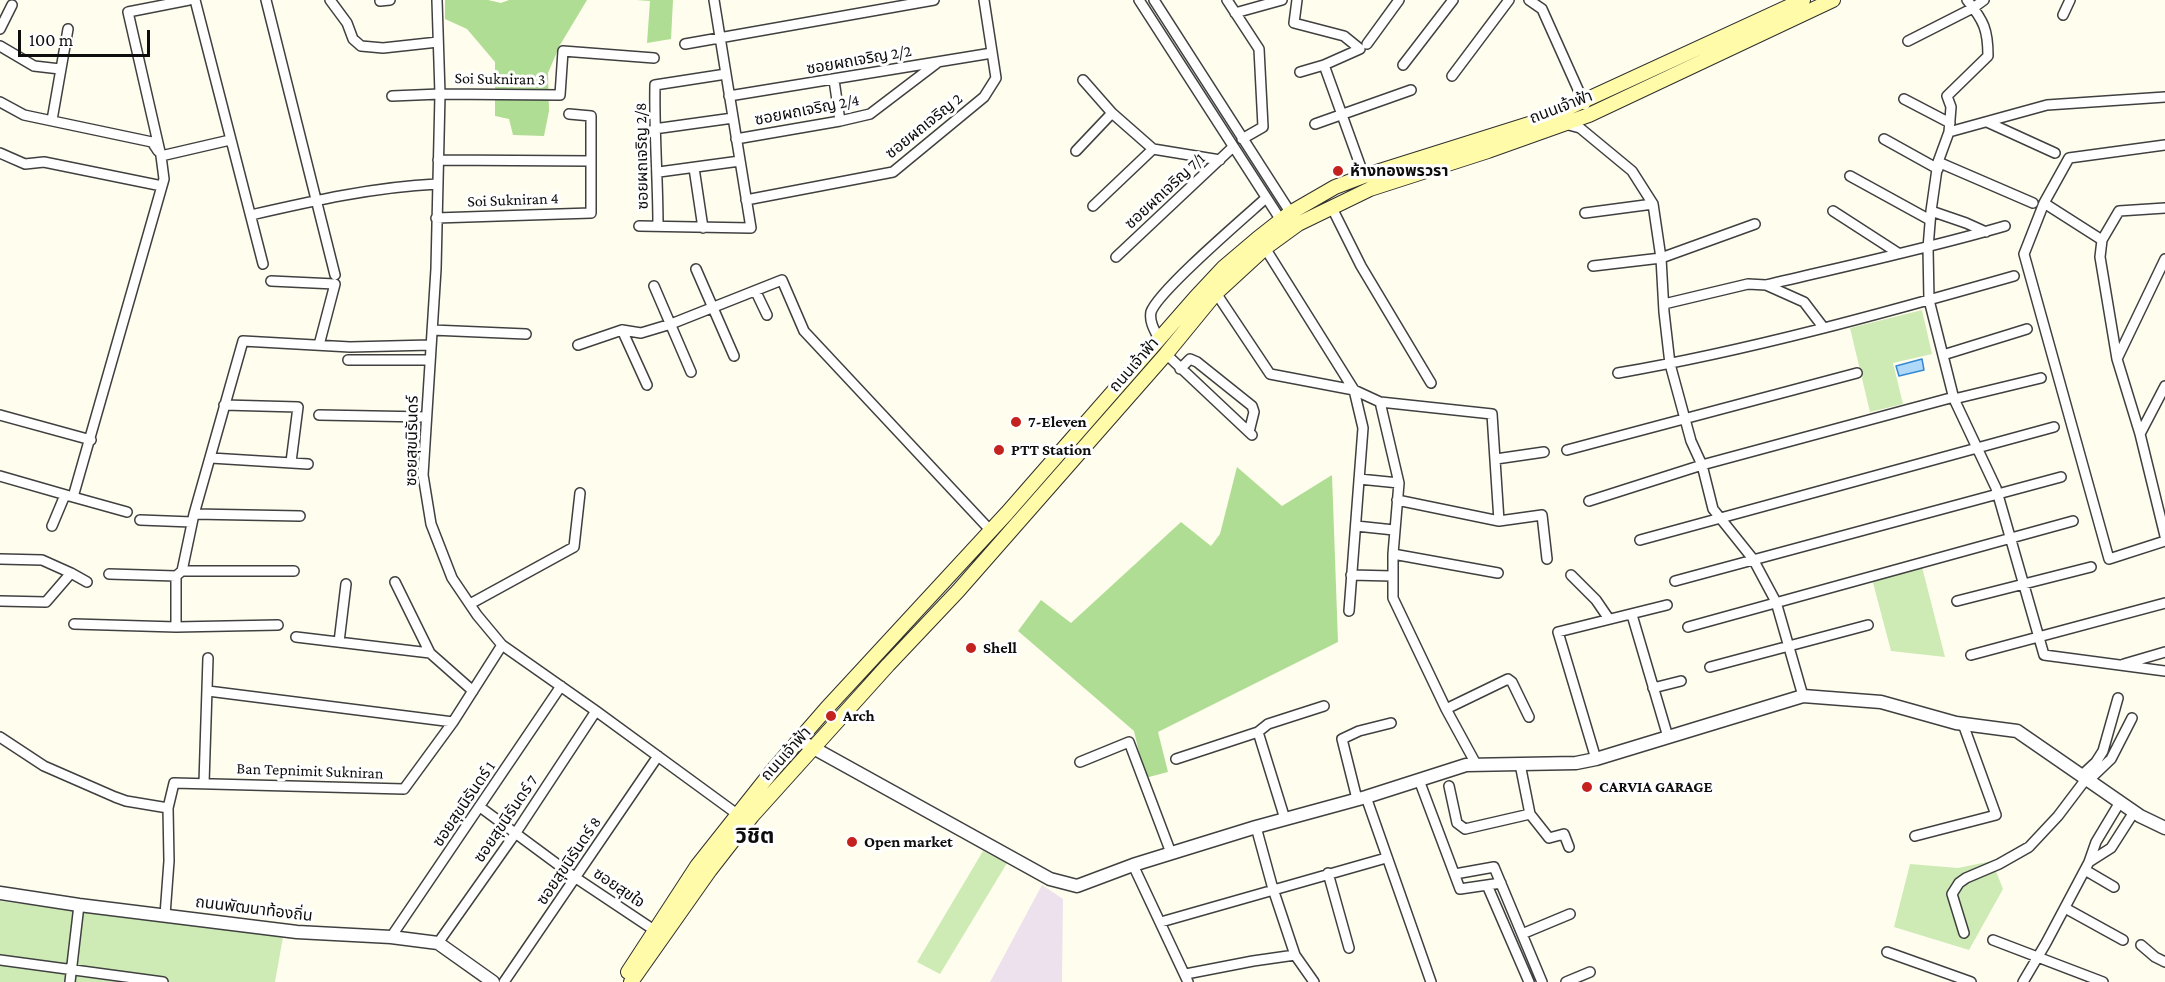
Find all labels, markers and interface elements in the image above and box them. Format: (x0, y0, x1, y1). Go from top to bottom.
scale bar (21, 18, 153, 56)
text: 100 m (29, 30, 73, 50)
street label: ซอยผถเจริญ 2/2 (805, 41, 913, 79)
street label: Soi Sukniran 3 (454, 69, 546, 89)
street label: ถนนเจ้าฟ้า (1527, 86, 1595, 128)
street label: ซอยผถเจริญ 2 (882, 89, 966, 163)
street label: ซอยผถเจริญ 2/4 (753, 90, 861, 130)
street label: ซอยผถเจริญ 2/8 (631, 102, 653, 210)
street label: ซอยผถเจริญ 7/1 (1121, 149, 1209, 233)
place label: ห้างทองพรวรา (1350, 161, 1448, 181)
marker: ห้างทองพรวรา (1331, 164, 1345, 178)
street label: Soi Sukniran 4 (467, 189, 559, 211)
street label: ถนนเจ้าฟ้า (1105, 334, 1163, 396)
street label: ซอยสุขนิรันดร์ (402, 396, 422, 486)
place label: 7-Eleven (1028, 412, 1087, 432)
marker: 7-Eleven (1009, 415, 1023, 429)
place label: PTT Station (1011, 440, 1091, 460)
marker: PTT Station (992, 443, 1006, 457)
place label: Shell (983, 638, 1017, 658)
marker: Shell (964, 641, 978, 655)
place label: Arch (843, 706, 875, 726)
marker: Arch (824, 709, 838, 723)
street label: ถนนเจ้าฟ้า (757, 723, 815, 785)
street label: ซอยสุขนิรันดร์ 1 (428, 758, 500, 850)
street label: Ban Tepnimit Sukniran (236, 759, 384, 783)
street label: ซอยสุขนิรันดร์ 7 (470, 772, 542, 866)
place label: CARVIA GARAGE (1599, 777, 1713, 797)
marker: CARVIA GARAGE (1580, 780, 1594, 794)
street label: ซอยสุขนิรันดร์ 8 (532, 813, 606, 909)
district label: วิชิต (736, 823, 774, 849)
place label: Open market (864, 832, 953, 852)
marker: Open market (845, 835, 859, 849)
street label: ซอยสุขใจ (590, 864, 648, 912)
street label: ถนนพัฒนาท้องถิ่น (194, 892, 314, 926)

